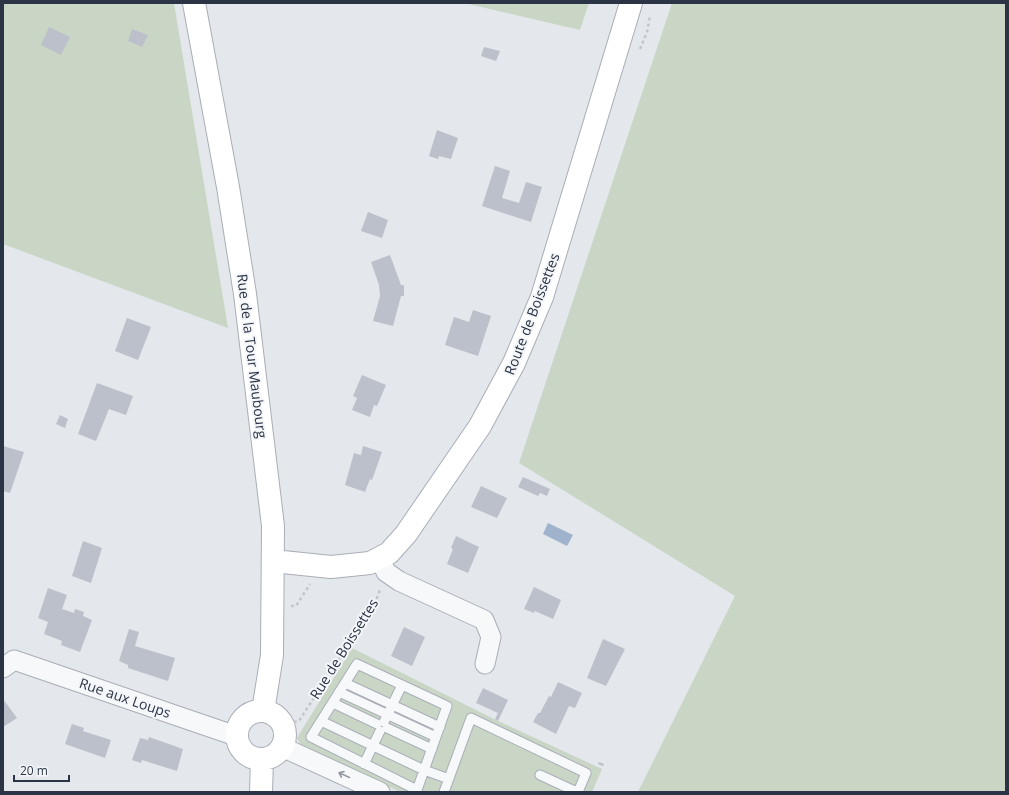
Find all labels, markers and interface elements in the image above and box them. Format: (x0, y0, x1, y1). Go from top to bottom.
street label: Route de Boissettes (500, 250, 564, 377)
street label: Rue de la Tour Maubourg (233, 273, 272, 440)
street label: Rue de Boissettes (305, 594, 382, 703)
street label: Rue aux Loups (77, 673, 174, 722)
scale bar (14, 757, 69, 783)
text: 20 m (20, 762, 48, 779)
one-way arrow (339, 771, 351, 778)

